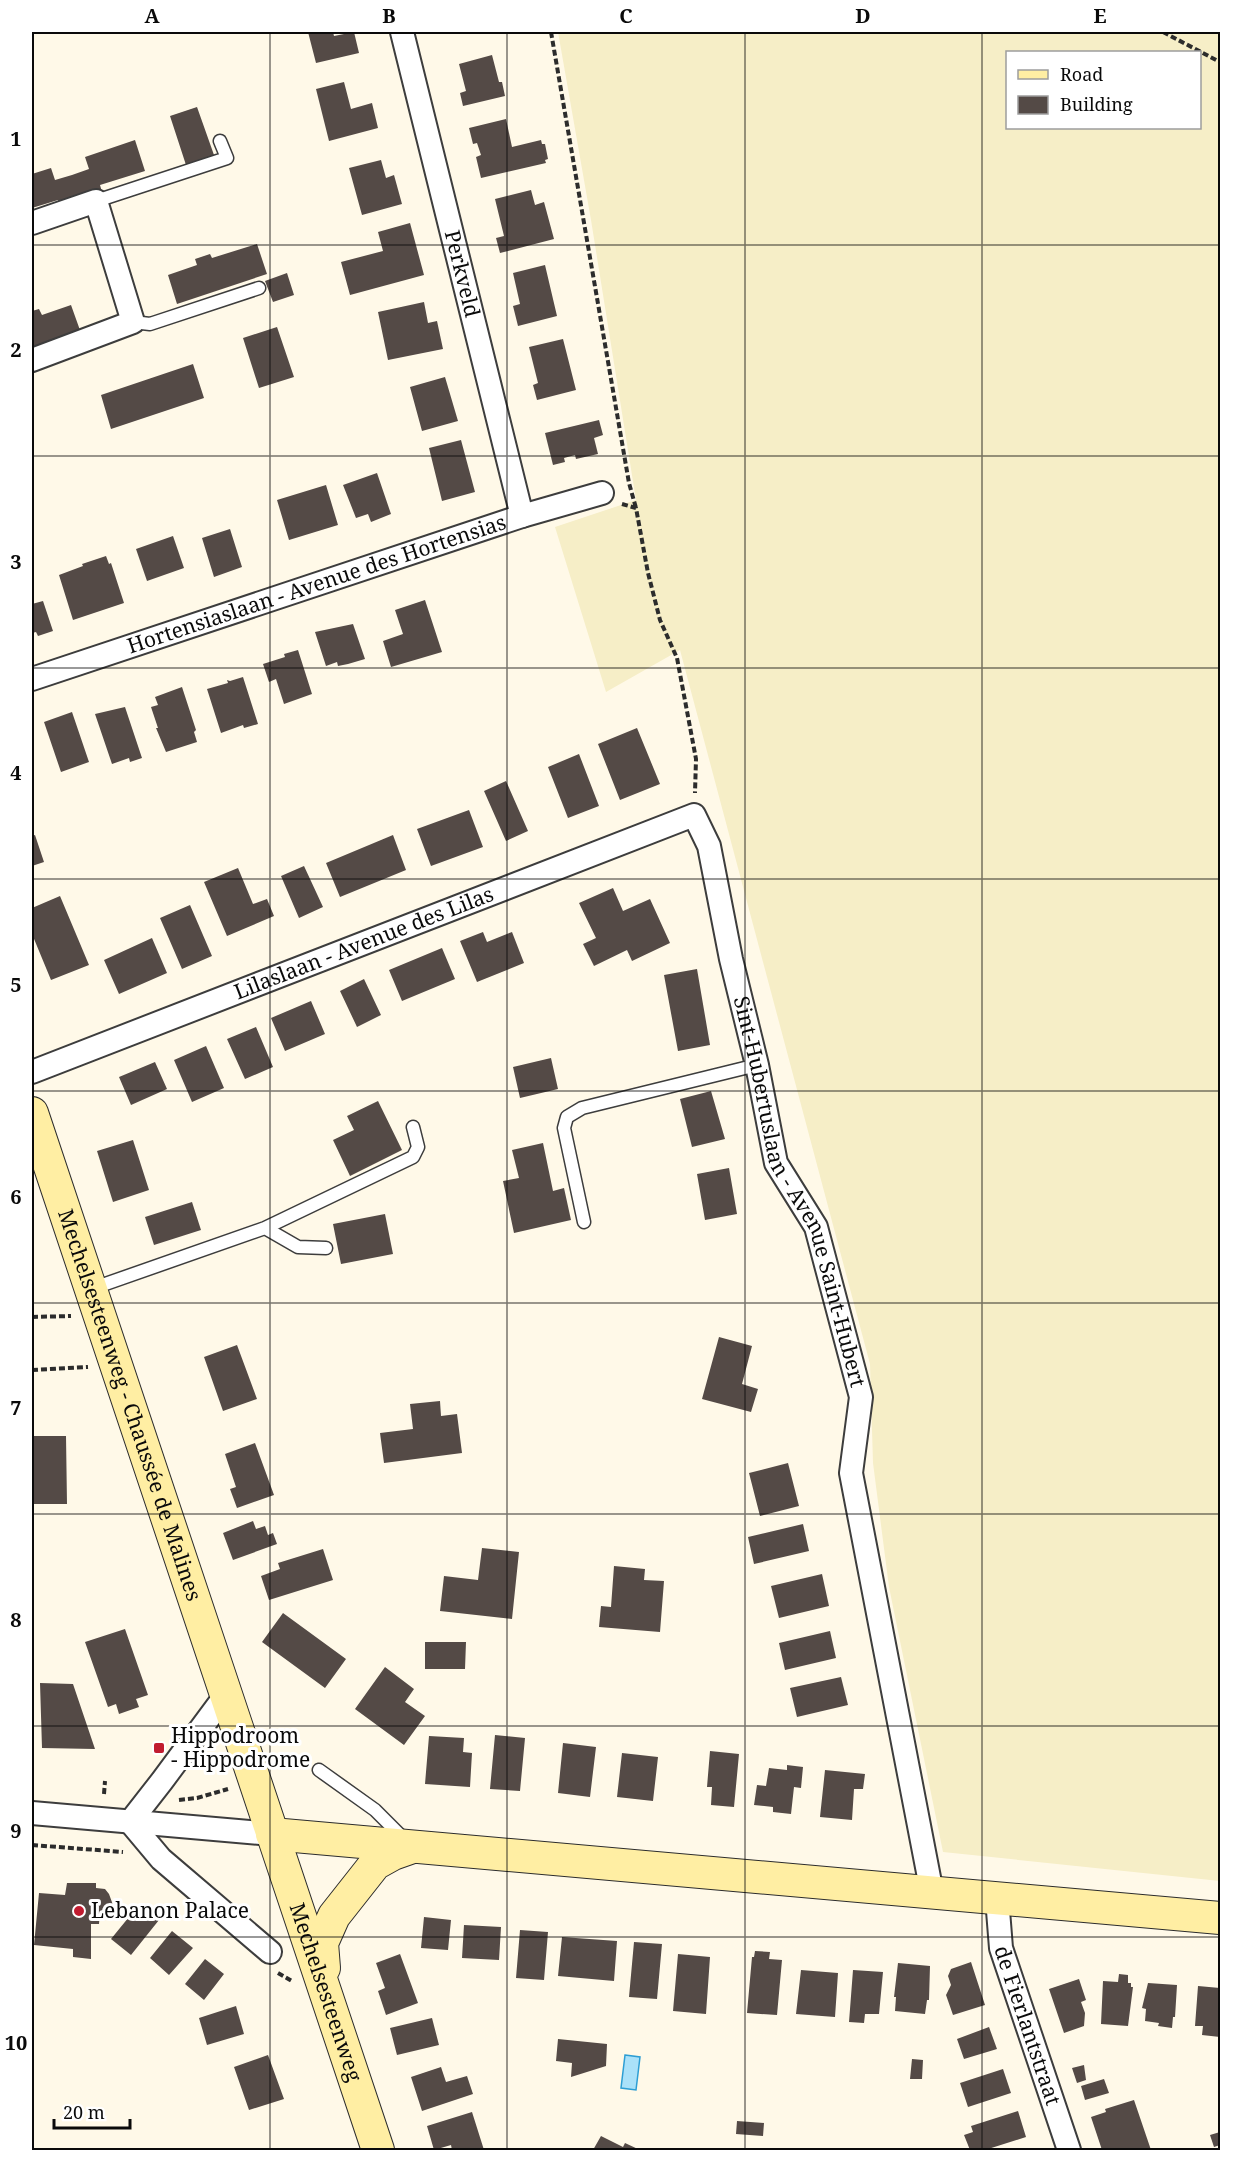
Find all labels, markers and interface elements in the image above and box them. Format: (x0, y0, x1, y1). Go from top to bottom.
text: A (144, 2, 160, 29)
text: B (382, 2, 396, 29)
text: C (619, 2, 633, 29)
text: D (855, 2, 871, 29)
text: E (1093, 2, 1107, 29)
legend (1006, 51, 1201, 129)
text: Road (1060, 62, 1103, 86)
text: Building (1060, 92, 1133, 116)
text: 1 (10, 125, 22, 152)
street label: Perkveld (439, 227, 487, 320)
text: 2 (10, 336, 22, 363)
street label: Hortensiaslaan - Avenue des Hortensias (123, 507, 509, 659)
text: 3 (10, 548, 22, 575)
text: 4 (10, 759, 22, 786)
street label: Lilaslaan - Avenue des Lilas (230, 879, 497, 1005)
text: 5 (10, 971, 22, 998)
street label: Sint-Hubertuslaan - Avenue Saint-Hubert (728, 993, 873, 1390)
text: 6 (10, 1183, 22, 1210)
street label: Mechelsesteenweg - Chaussée de Malines (52, 1205, 209, 1604)
text: 7 (10, 1394, 22, 1421)
text: 8 (10, 1606, 22, 1633)
place label: Hippodroom - Hippodrome (171, 1721, 310, 1773)
marker: Hippodroom - Hippodrome (152, 1741, 166, 1755)
text: 9 (10, 1817, 22, 1844)
place label: Lebanon Palace (91, 1896, 249, 1924)
street label: Mechelsesteenweg (284, 1899, 369, 2086)
marker: Lebanon Palace (72, 1904, 86, 1918)
street label: de Fierlantstraat (988, 1942, 1068, 2109)
text: 10 (5, 2029, 27, 2056)
scale bar (54, 2092, 130, 2130)
text: 20 m (63, 2100, 105, 2124)

